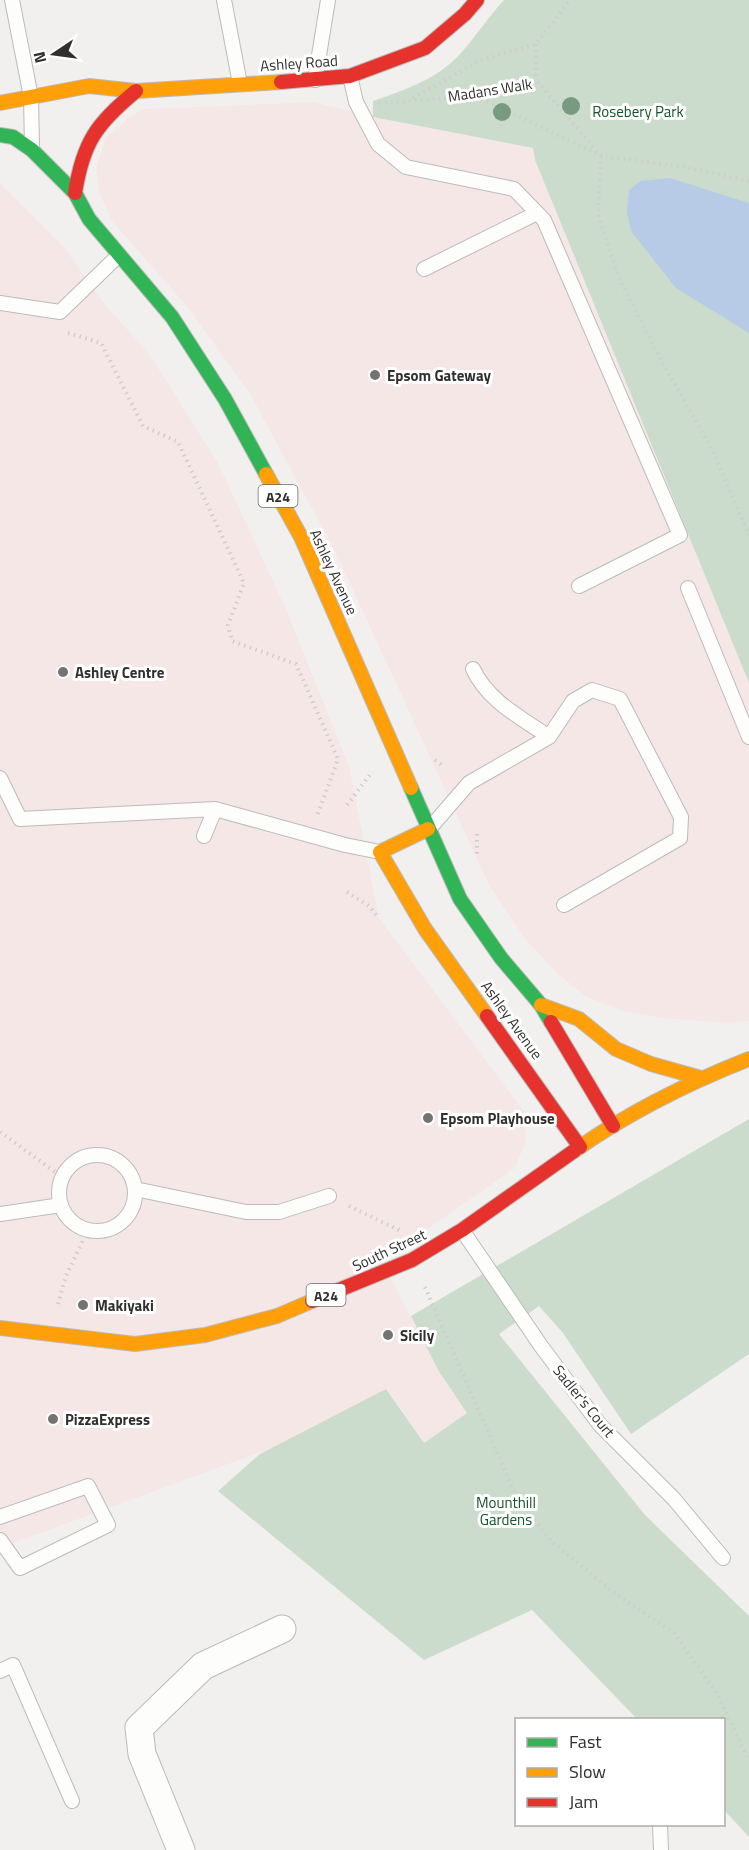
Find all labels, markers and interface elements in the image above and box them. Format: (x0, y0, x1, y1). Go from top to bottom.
north arrow (24, 24, 84, 84)
text: N (26, 49, 52, 65)
street label: Ashley Road (259, 49, 339, 77)
street label: Madans Walk (446, 72, 534, 108)
park label: Rosebery Park (592, 100, 684, 123)
place label: Epsom Gateway (387, 364, 491, 387)
marker: Epsom Gateway (368, 368, 382, 382)
road number: A24 (258, 485, 298, 507)
street label: Ashley Avenue (304, 525, 364, 619)
place label: Ashley Centre (75, 661, 165, 684)
marker: Ashley Centre (56, 665, 70, 679)
street label: Ashley Avenue (476, 976, 548, 1064)
place label: Epsom Playhouse (440, 1107, 555, 1130)
marker: Epsom Playhouse (421, 1111, 435, 1125)
street label: South Street (348, 1223, 430, 1277)
road number: A24 (306, 1284, 346, 1306)
place label: Makiyaki (95, 1294, 154, 1317)
marker: Makiyaki (76, 1298, 90, 1312)
place label: Sicily (400, 1324, 435, 1347)
marker: Sicily (381, 1328, 395, 1342)
street label: Sadler's Court (548, 1360, 621, 1443)
place label: PizzaExpress (65, 1408, 150, 1431)
marker: PizzaExpress (46, 1412, 60, 1426)
park label: Mounthill Gardens (476, 1491, 536, 1531)
legend (515, 1718, 725, 1826)
text: Fast (569, 1728, 602, 1755)
text: Slow (569, 1758, 606, 1785)
text: Jam (569, 1788, 598, 1815)

